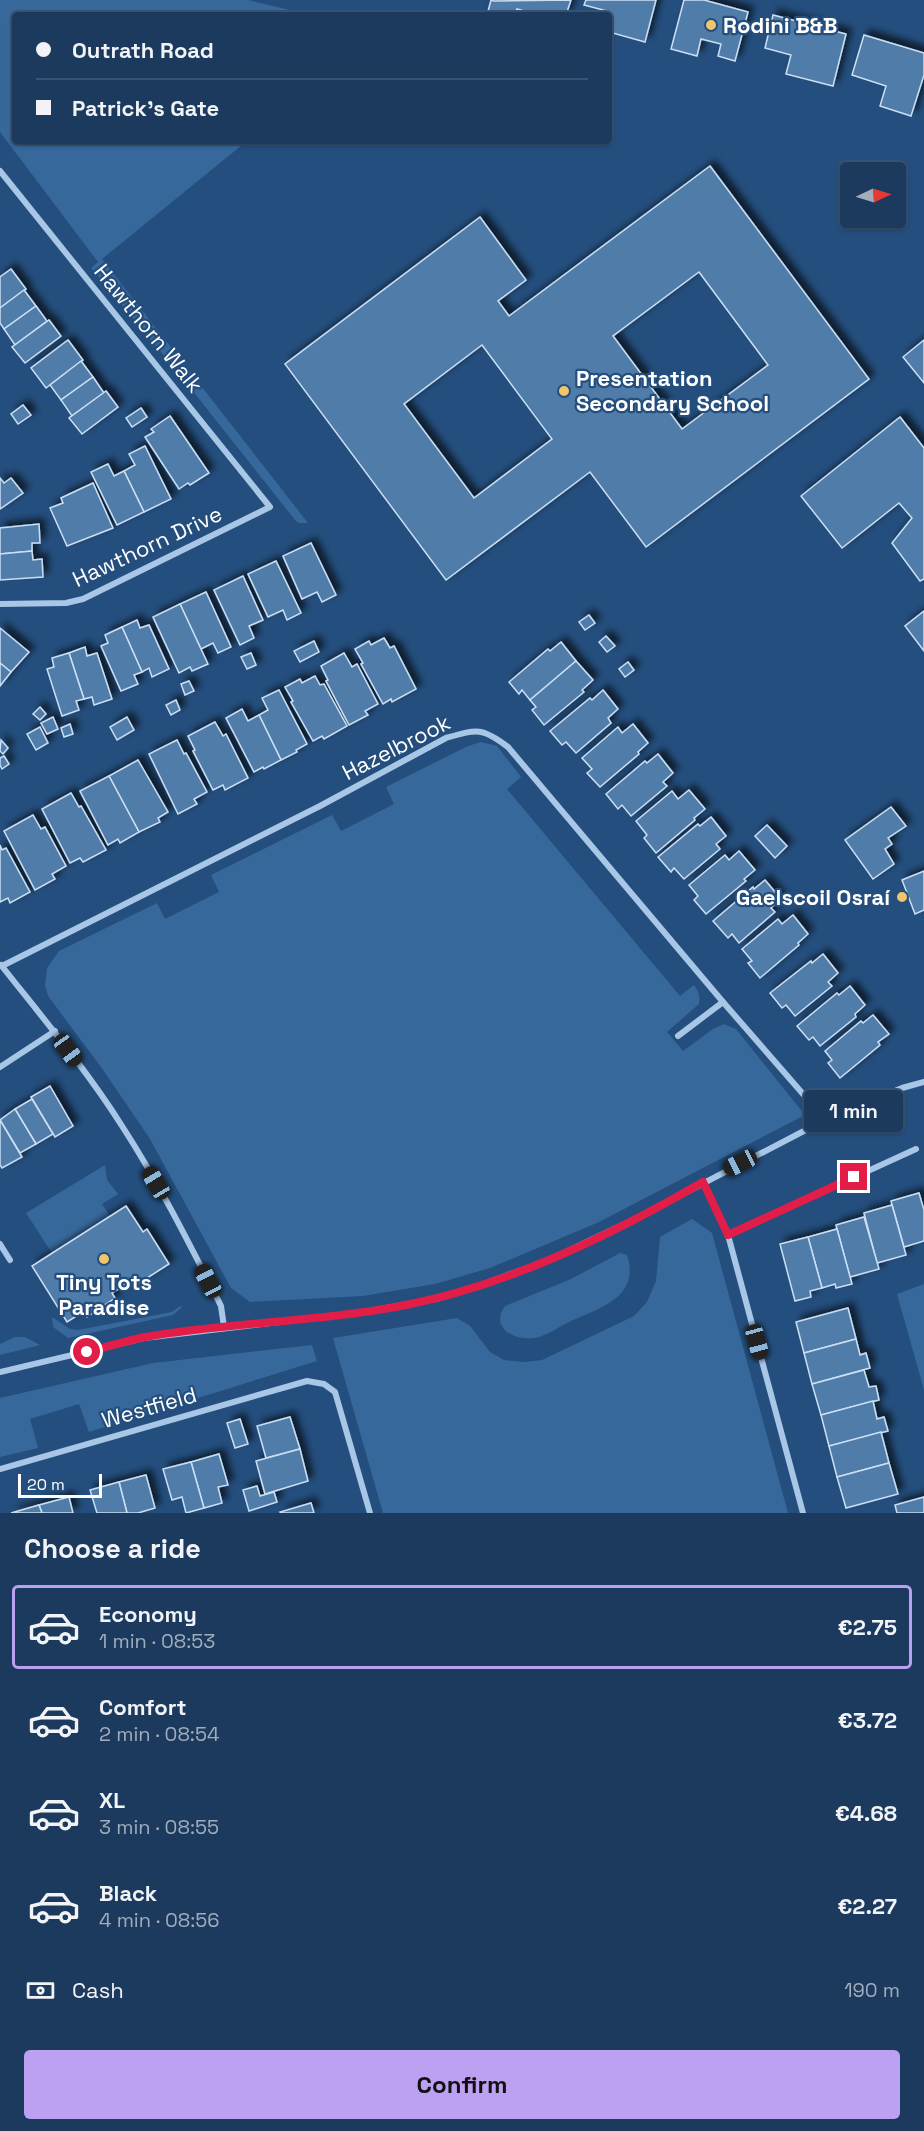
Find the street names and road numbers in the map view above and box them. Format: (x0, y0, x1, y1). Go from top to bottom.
street label: Hawthorn Walk (88, 258, 210, 398)
street label: Hawthorn Drive (68, 499, 226, 593)
street label: Hazelbrook (337, 708, 455, 786)
street label: Westfield (98, 1380, 200, 1434)

